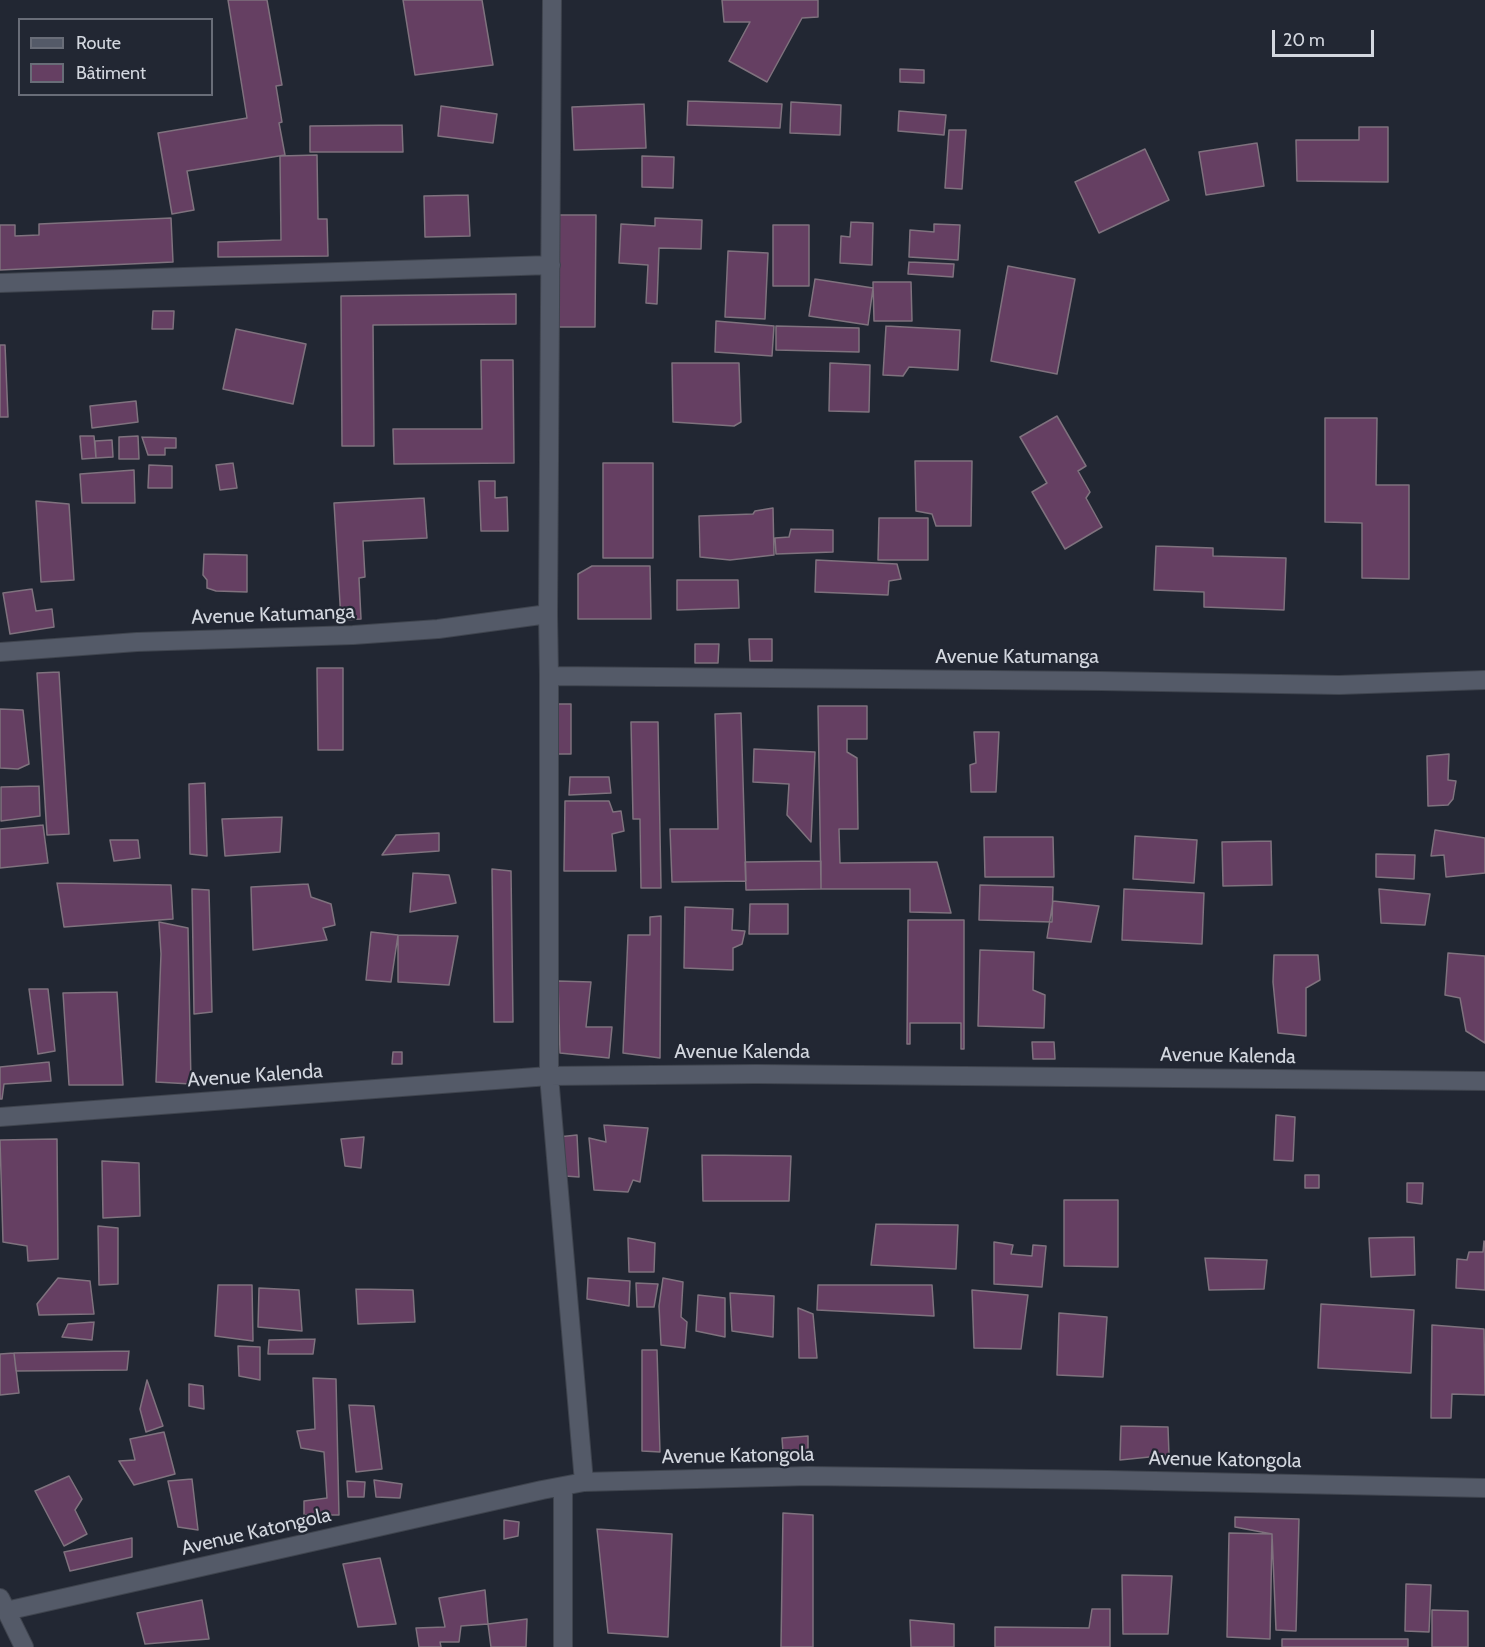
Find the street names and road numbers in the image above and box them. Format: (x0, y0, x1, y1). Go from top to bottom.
street label: Avenue Katumanga (191, 600, 355, 630)
street label: Avenue Katumanga (935, 645, 1099, 669)
street label: Avenue Kalenda (674, 1040, 810, 1064)
street label: Avenue Kalenda (1160, 1043, 1296, 1069)
street label: Avenue Kalenda (187, 1059, 323, 1093)
street label: Avenue Katongola (661, 1443, 815, 1469)
street label: Avenue Katongola (1148, 1447, 1302, 1473)
street label: Avenue Katongola (179, 1503, 333, 1561)

